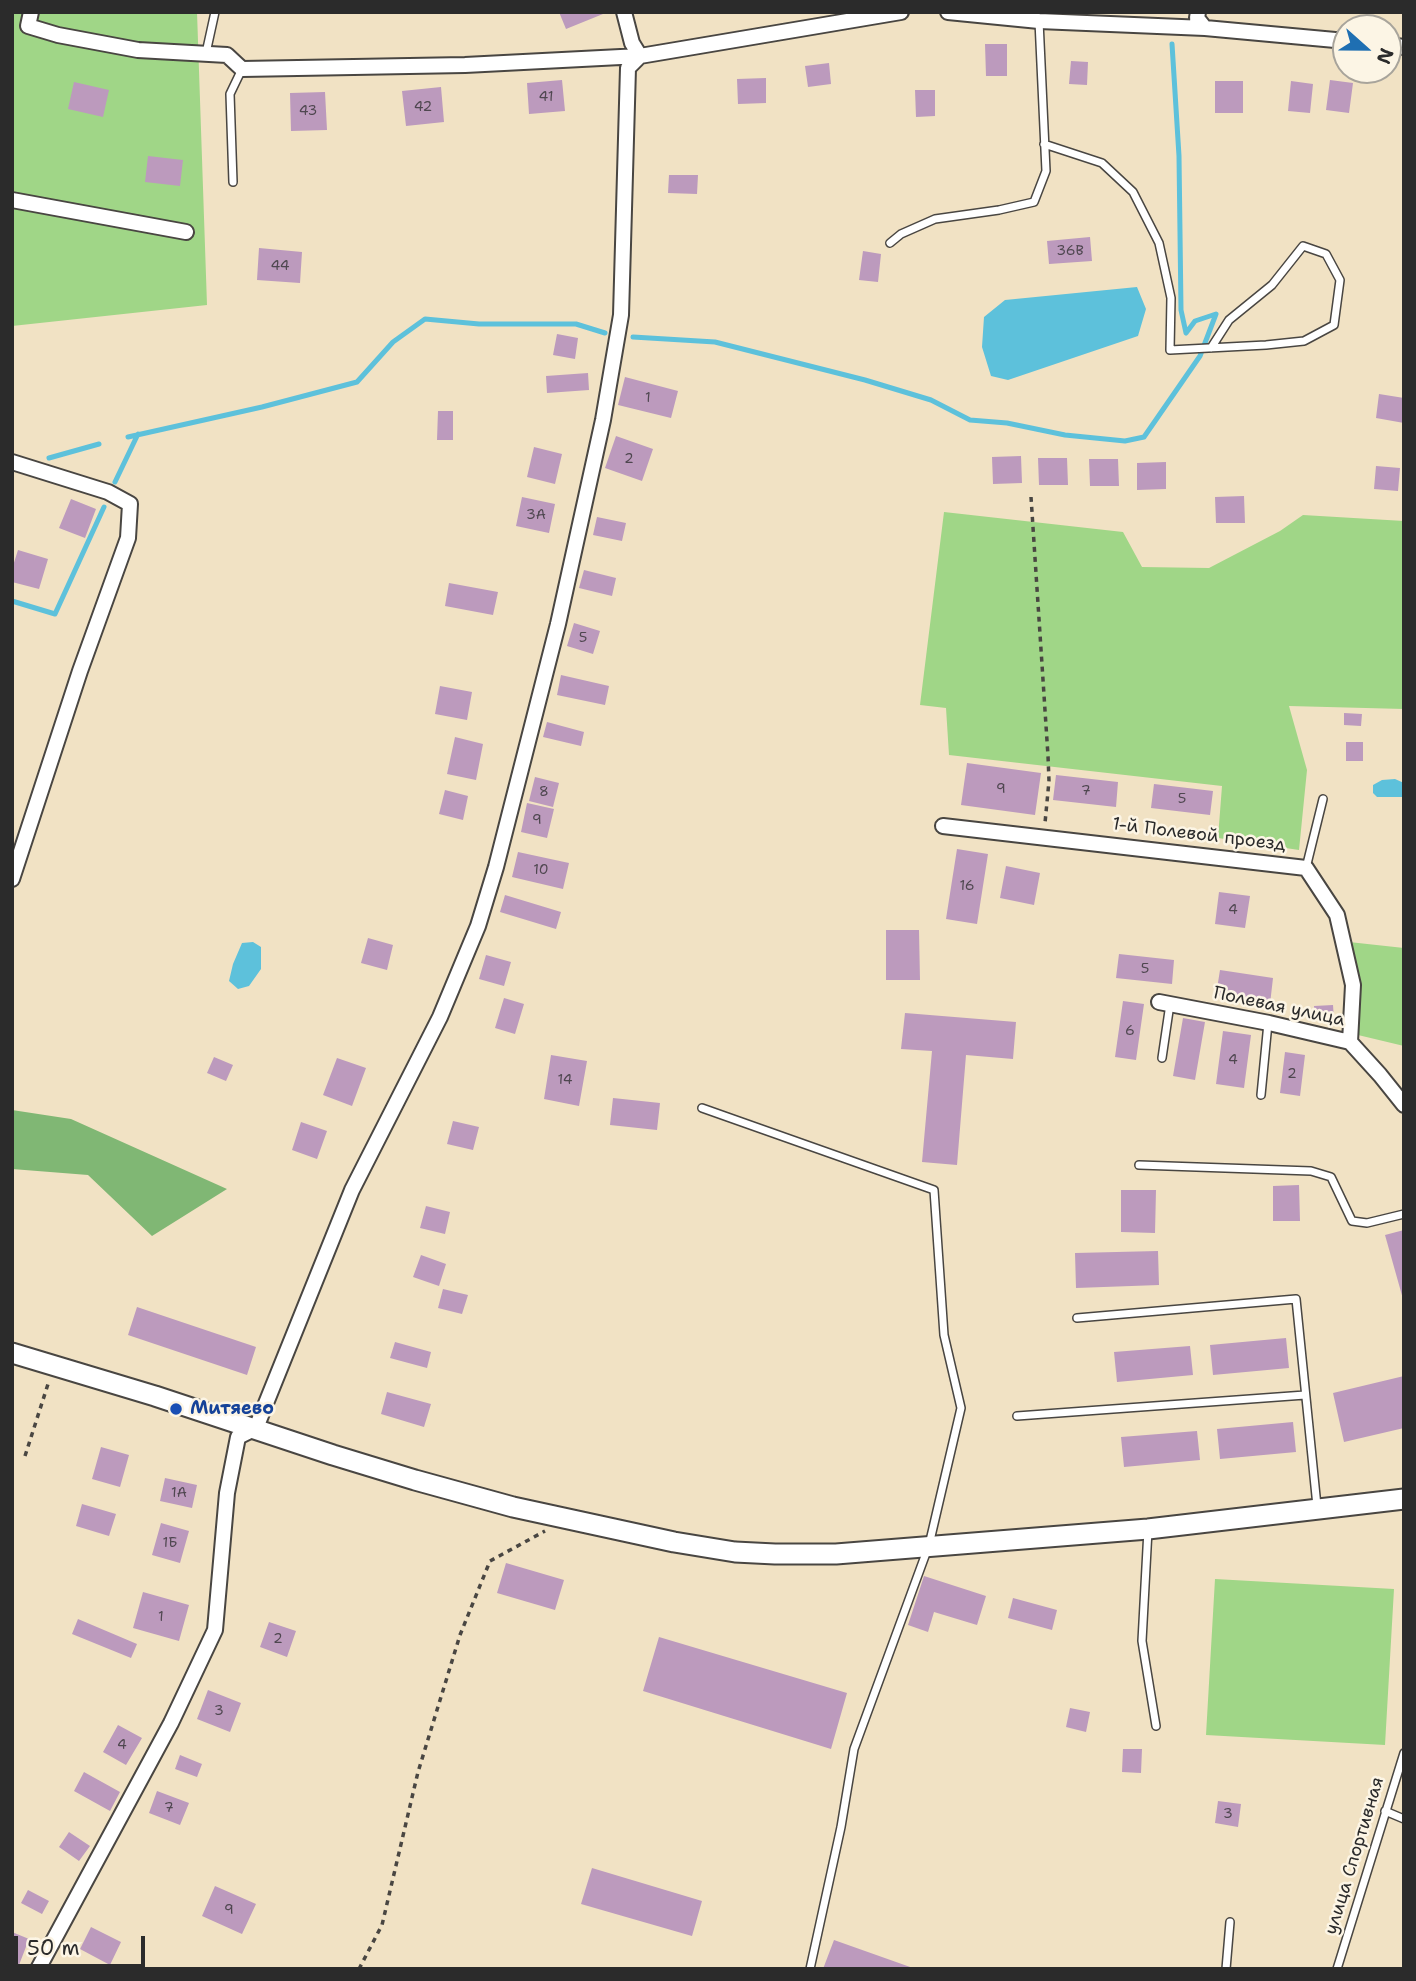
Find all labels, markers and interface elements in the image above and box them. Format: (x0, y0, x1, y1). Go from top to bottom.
north arrow (1332, 14, 1402, 84)
text: N (1371, 44, 1400, 67)
house number: 41 (539, 89, 553, 105)
house number: 42 (414, 99, 432, 115)
house number: 43 (299, 103, 317, 119)
house number: 36В (1056, 243, 1084, 259)
house number: 44 (270, 258, 290, 274)
house number: 1 (645, 390, 651, 406)
house number: 2 (624, 451, 634, 467)
house number: 3А (526, 507, 546, 523)
house number: 5 (579, 630, 587, 646)
house number: 9 (996, 781, 1006, 797)
house number: 7 (1081, 783, 1091, 799)
house number: 8 (539, 784, 549, 800)
house number: 5 (1178, 791, 1186, 807)
house number: 9 (532, 812, 542, 828)
street label: 1-й Полевой проезд (1111, 814, 1287, 856)
house number: 10 (533, 862, 549, 878)
house number: 16 (959, 878, 975, 894)
house number: 4 (1228, 902, 1238, 918)
house number: 5 (1141, 961, 1149, 977)
street label: Полевая улица (1211, 983, 1347, 1031)
house number: 6 (1125, 1023, 1135, 1039)
house number: 4 (1228, 1052, 1238, 1068)
house number: 2 (1287, 1066, 1297, 1082)
house number: 14 (557, 1072, 573, 1088)
place label: Митяево (190, 1398, 274, 1420)
marker: Митяево (168, 1401, 184, 1417)
house number: 1А (171, 1485, 187, 1501)
house number: 1Б (162, 1535, 178, 1551)
house number: 1 (158, 1609, 164, 1625)
house number: 2 (273, 1631, 283, 1647)
house number: 3 (214, 1703, 224, 1719)
house number: 4 (117, 1737, 127, 1753)
street label: улица Спортивная (1321, 1775, 1389, 1937)
house number: 7 (164, 1800, 174, 1816)
house number: 3 (1223, 1806, 1233, 1822)
house number: 9 (224, 1902, 234, 1918)
scale bar (18, 1922, 149, 1966)
text: 50 m (27, 1934, 80, 1962)

